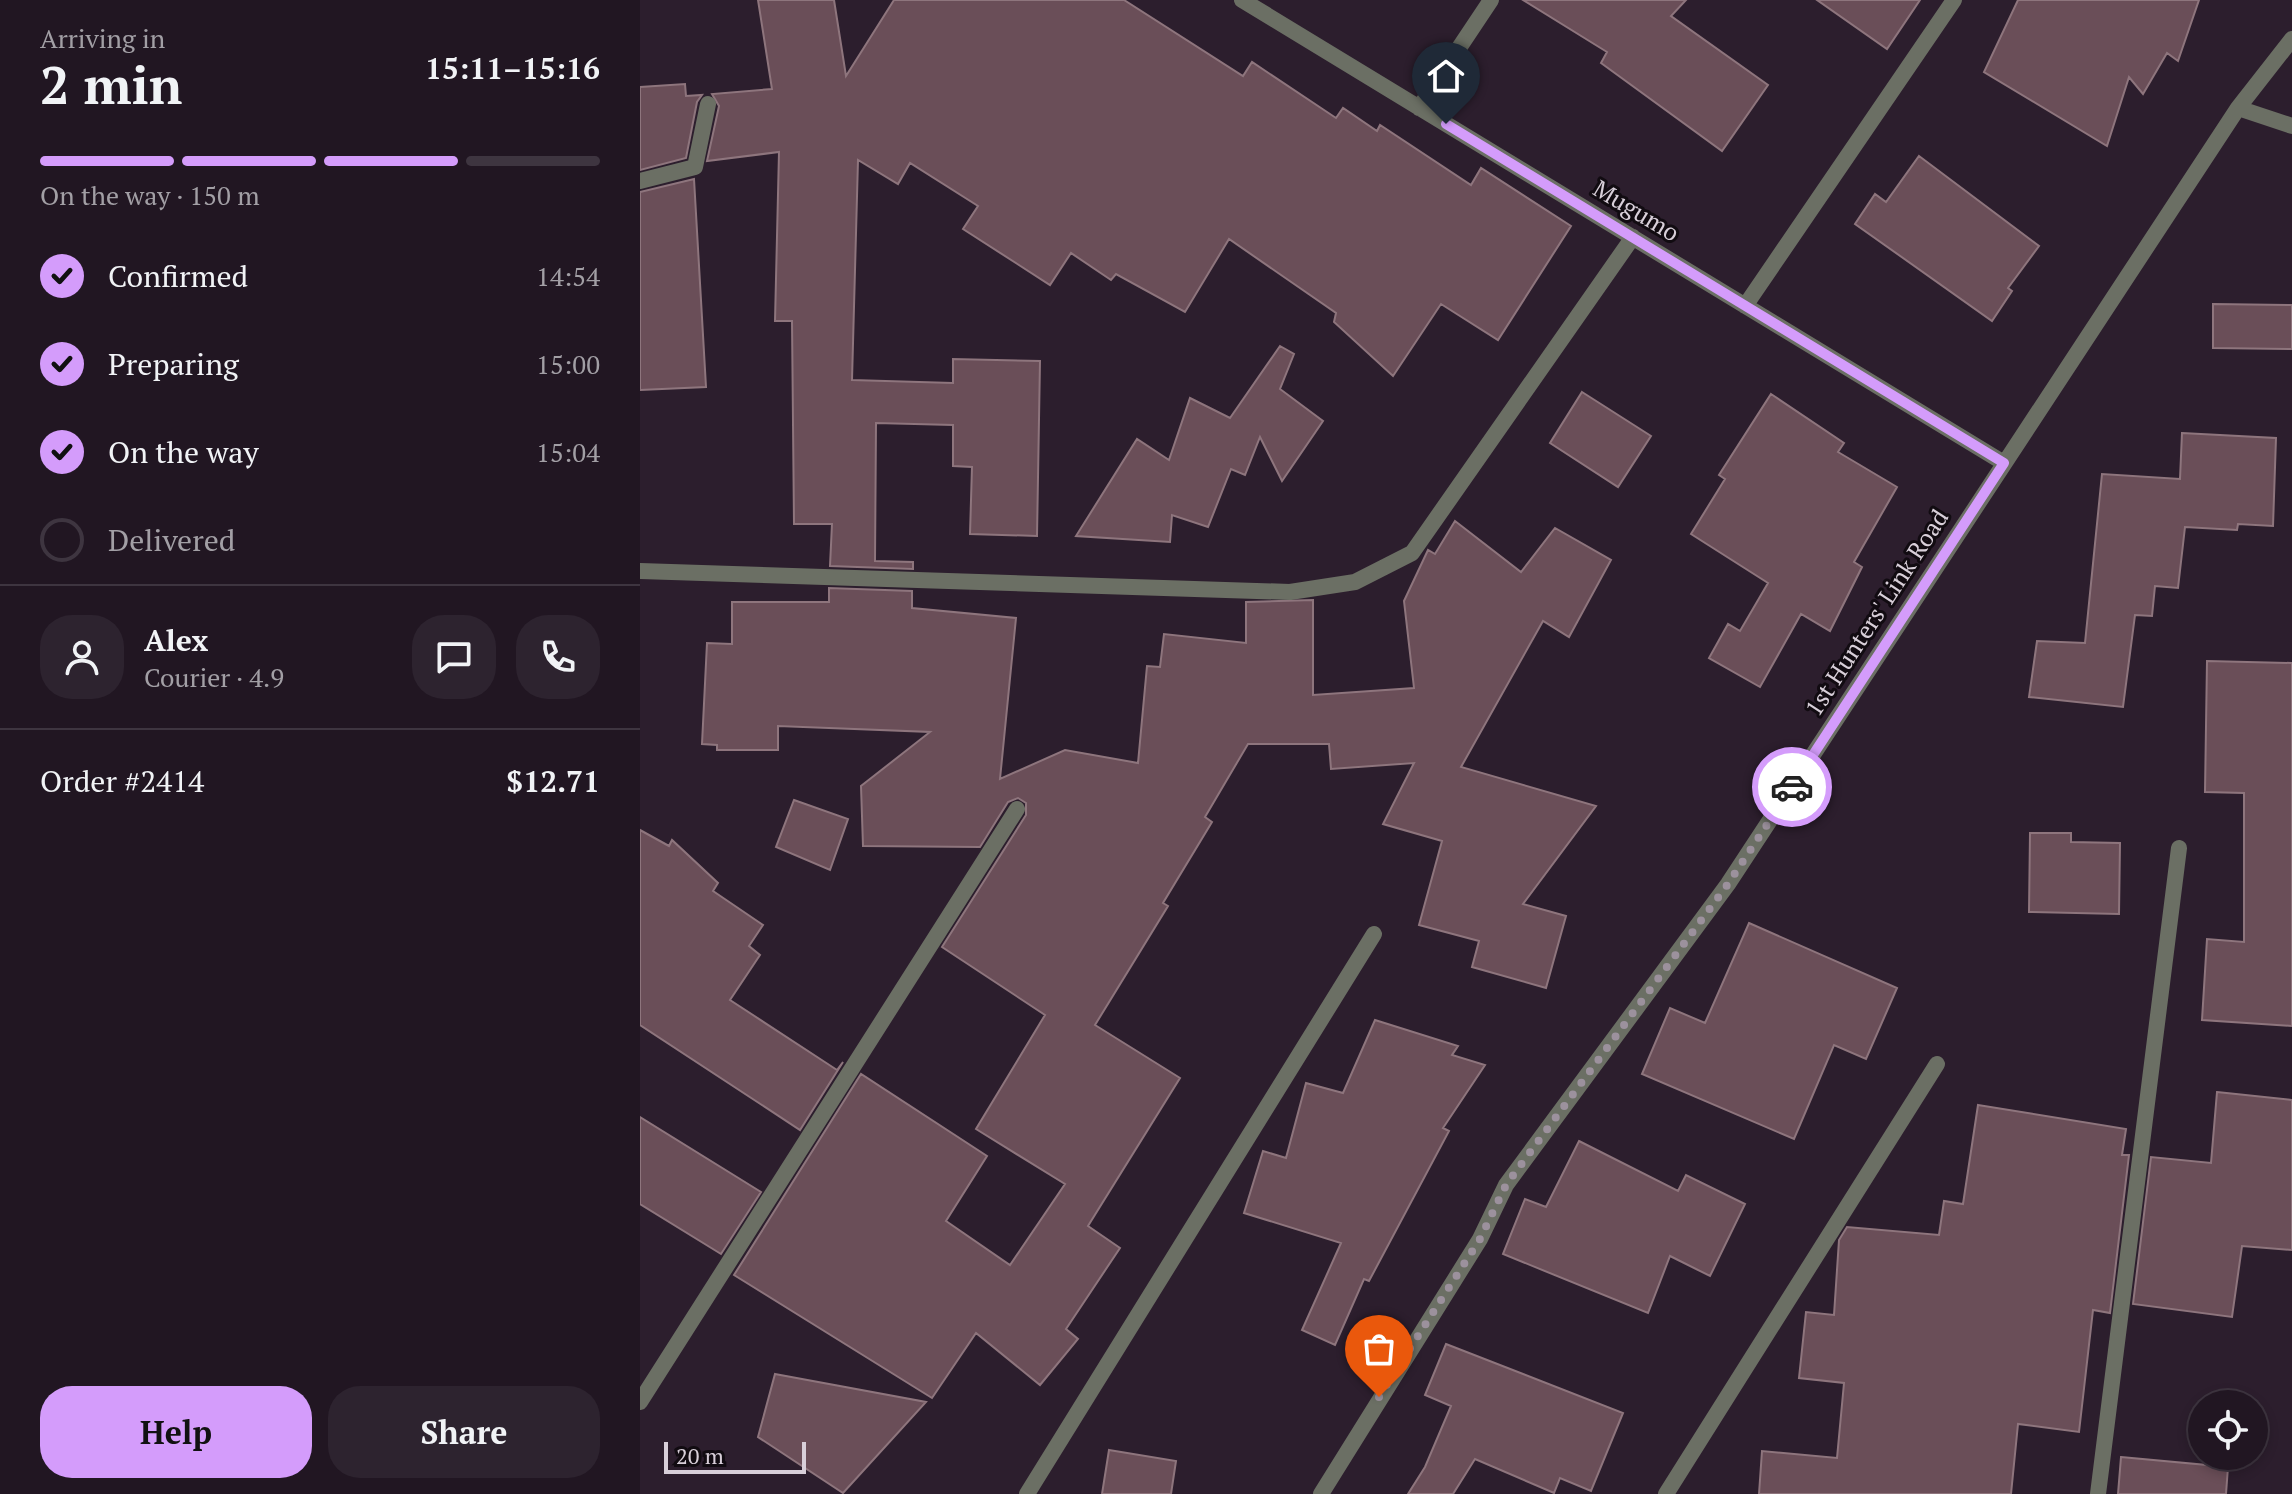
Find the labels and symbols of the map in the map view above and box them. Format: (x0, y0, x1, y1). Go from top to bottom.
pin (1412, 42, 1480, 124)
street label: Mugumo (1588, 172, 1685, 248)
street label: 1st Hunters' Link Road (1797, 503, 1955, 722)
courier (1752, 747, 1832, 827)
pin (1345, 1315, 1413, 1397)
scale bar (664, 1438, 806, 1474)

